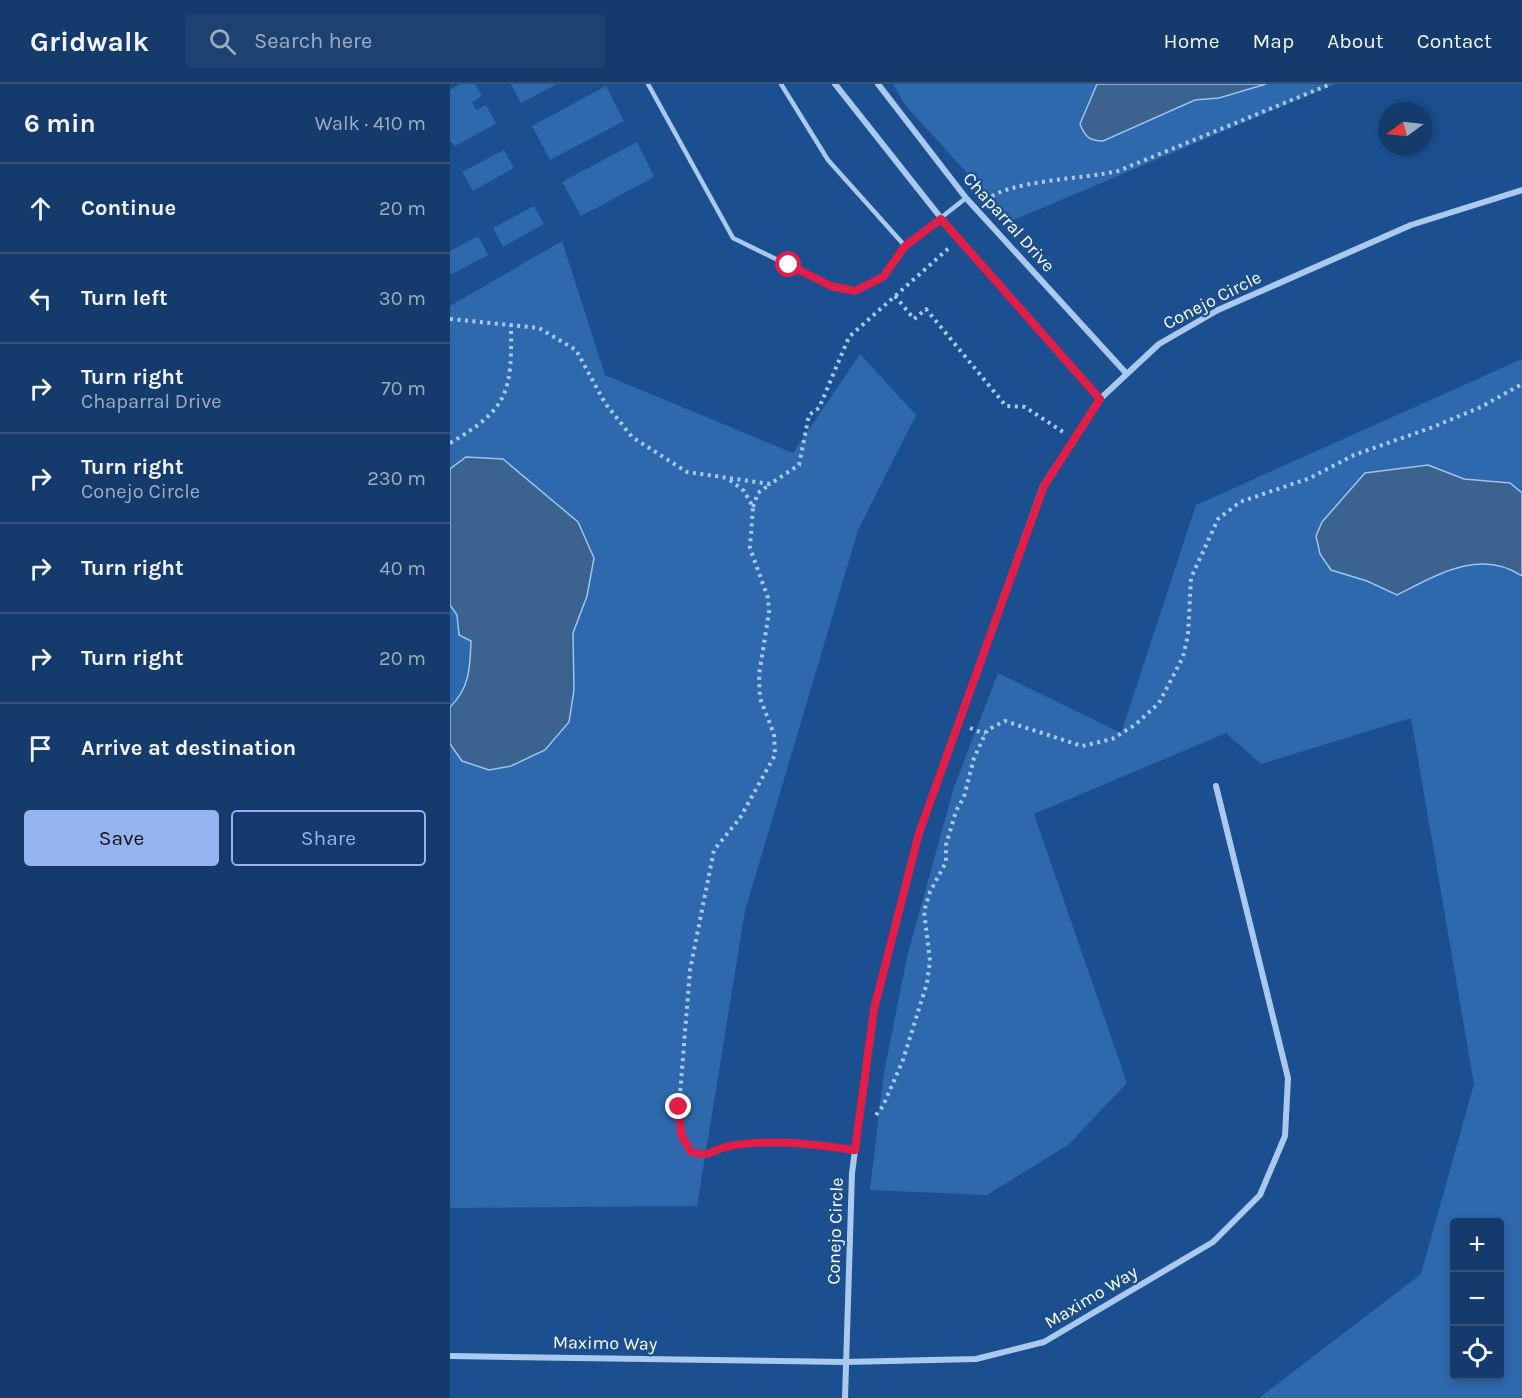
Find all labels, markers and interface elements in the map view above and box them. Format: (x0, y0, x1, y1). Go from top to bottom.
search box (185, 14, 605, 68)
text: Gridwalk (30, 25, 149, 58)
icon: search (206, 25, 239, 58)
text: Search here (254, 28, 372, 54)
text: Home (1164, 29, 1220, 53)
text: Map (1253, 29, 1294, 53)
text: About (1327, 29, 1384, 53)
text: Contact (1417, 29, 1492, 53)
north arrow (1378, 102, 1432, 156)
text: 6 min (24, 108, 96, 139)
text: Walk · 410 m (315, 112, 426, 135)
street label: Chaparral Drive (958, 168, 1060, 276)
icon: ahead (24, 192, 57, 225)
text: Continue (81, 195, 176, 221)
text: 20 m (379, 197, 426, 220)
route start (775, 251, 801, 277)
street label: Conejo Circle (1159, 266, 1265, 334)
icon: left (24, 282, 57, 315)
text: Turn left (81, 285, 168, 311)
text: 30 m (379, 287, 426, 310)
text: Turn right (81, 364, 184, 390)
icon: right (24, 372, 57, 405)
text: 70 m (381, 377, 426, 400)
text: Chaparral Drive (81, 390, 222, 413)
text: Turn right (81, 454, 184, 480)
icon: right (24, 462, 57, 495)
text: 230 m (367, 467, 426, 490)
text: Conejo Circle (81, 480, 200, 503)
icon: right (24, 552, 57, 585)
text: Turn right (81, 555, 184, 581)
text: 40 m (380, 557, 426, 580)
icon: right (24, 642, 57, 675)
text: Turn right (81, 645, 184, 671)
text: 20 m (379, 647, 426, 670)
icon: arrive (24, 732, 57, 765)
text: Arrive at destination (81, 735, 296, 761)
button: Save (24, 810, 219, 866)
button: Share (231, 810, 426, 866)
route end (665, 1093, 691, 1119)
street label: Conejo Circle (822, 1177, 848, 1285)
map controls (1450, 1218, 1504, 1380)
button: + (1450, 1218, 1504, 1272)
street label: Maximo Way (1041, 1260, 1142, 1333)
button: − (1450, 1272, 1504, 1326)
button: locate (1450, 1326, 1504, 1380)
street label: Maximo Way (553, 1331, 658, 1355)

